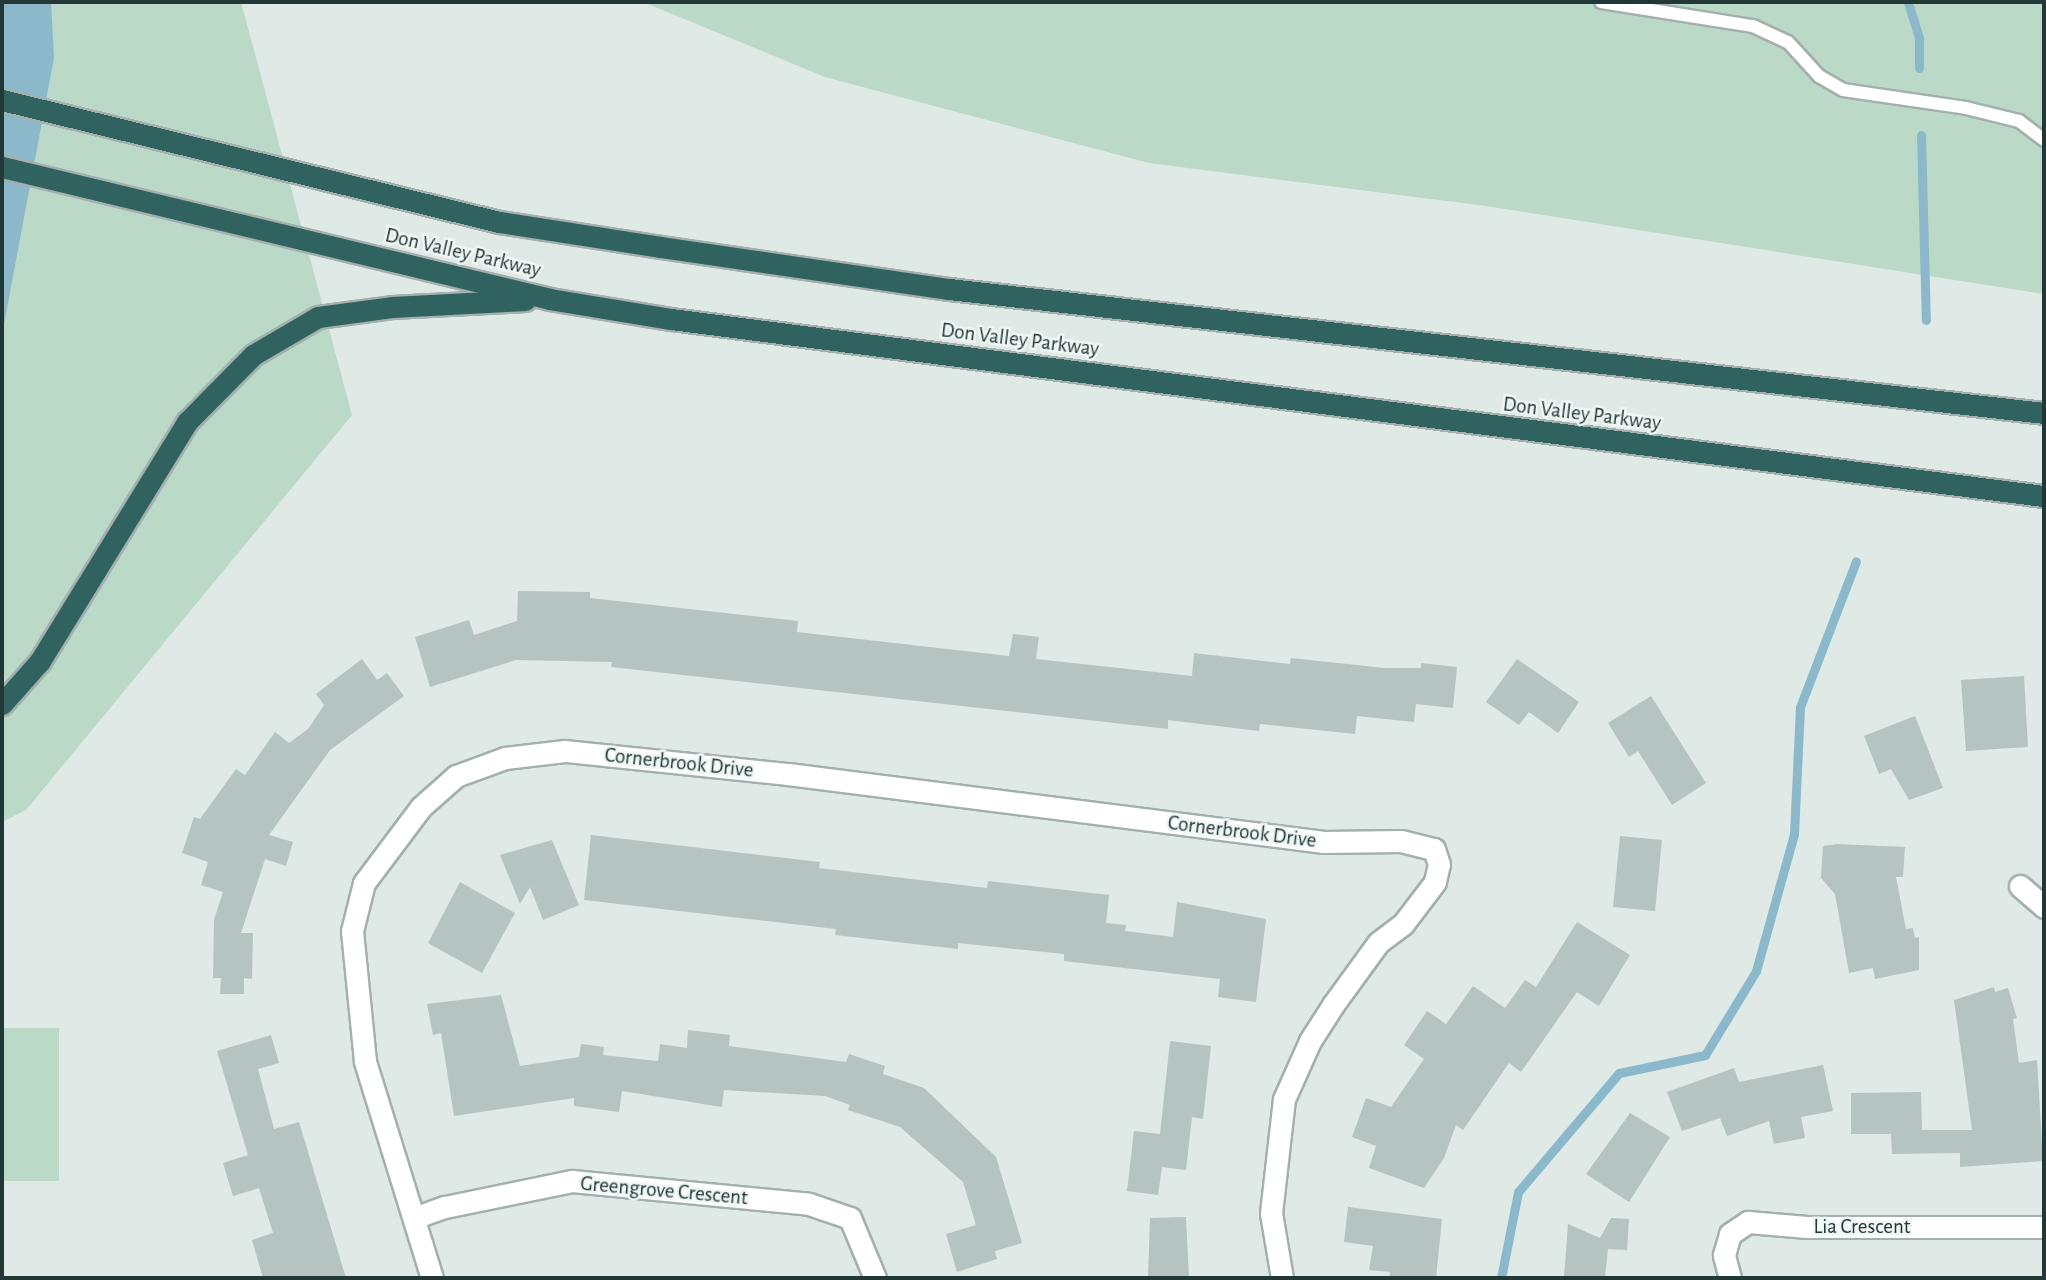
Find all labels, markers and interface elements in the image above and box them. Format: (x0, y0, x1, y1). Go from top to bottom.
street label: Don Valley Parkway (383, 223, 543, 283)
street label: Don Valley Parkway (939, 318, 1101, 362)
street label: Don Valley Parkway (1501, 392, 1663, 436)
street label: Cornerbrook Drive (603, 743, 755, 783)
street label: Cornerbrook Drive (1166, 810, 1318, 854)
street label: Greengrove Crescent (579, 1171, 749, 1211)
street label: Lia Crescent (1814, 1214, 1910, 1240)

